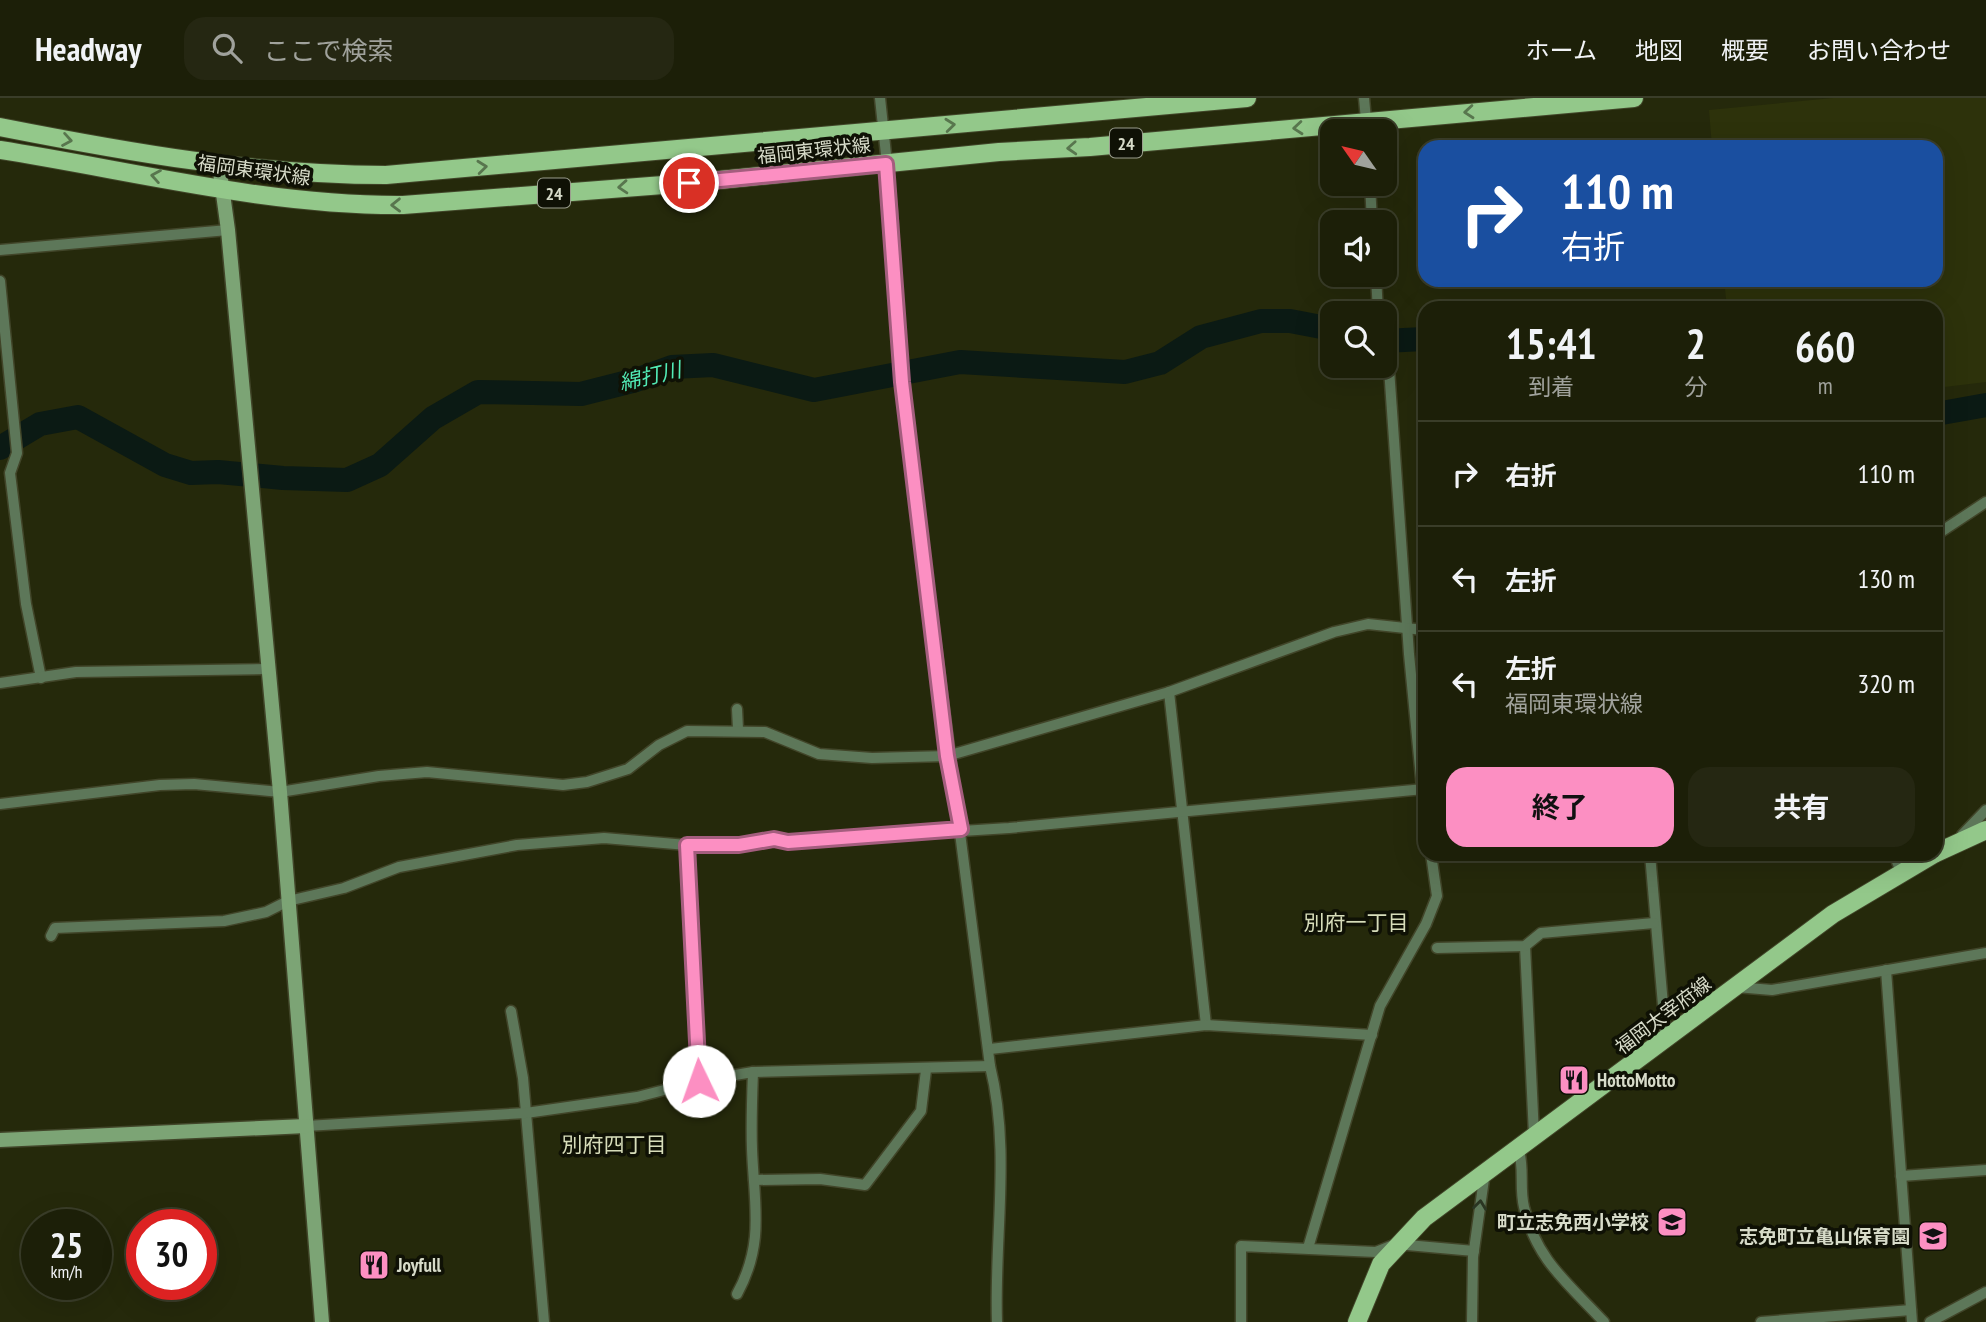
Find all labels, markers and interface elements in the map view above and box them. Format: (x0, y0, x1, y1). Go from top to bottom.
search box (184, 17, 674, 80)
text: Headway (35, 27, 142, 70)
icon: search (208, 29, 246, 67)
text: ここで検索 (264, 34, 394, 67)
text: ホーム (1526, 35, 1597, 66)
text: 地図 (1635, 35, 1683, 66)
text: 概要 (1721, 35, 1769, 66)
text: お問い合わせ (1807, 35, 1951, 66)
one-way arrow (1463, 104, 1474, 119)
one-way arrow (944, 117, 956, 132)
north arrow (1320, 119, 1396, 196)
map controls (1320, 119, 1397, 378)
one-way arrow (1292, 120, 1303, 135)
road number: 24 (1110, 129, 1142, 158)
one-way arrow (61, 132, 73, 147)
street label: 福岡東環状線 (756, 132, 872, 168)
one-way arrow (1066, 140, 1077, 155)
street label: 福岡東環状線 (196, 150, 312, 190)
pin (659, 153, 719, 213)
text: 110 m (1561, 159, 1674, 223)
one-way arrow (477, 160, 488, 175)
icon: arrive (670, 164, 708, 202)
icon: right (1446, 168, 1537, 259)
one-way arrow (150, 170, 162, 185)
road number: 24 (538, 178, 570, 208)
one-way arrow (617, 179, 628, 194)
one-way arrow (391, 198, 402, 213)
button: sound (1320, 210, 1397, 287)
text: 右折 (1561, 225, 1625, 267)
button: search (1320, 301, 1397, 378)
text: 15:41 (1506, 316, 1597, 371)
text: 2 (1686, 316, 1706, 371)
text: 660 (1795, 319, 1855, 374)
water label: 綿打川 (616, 355, 686, 396)
text: m (1818, 371, 1833, 400)
text: 到着 (1528, 372, 1574, 401)
text: 分 (1684, 372, 1707, 401)
icon: right (1446, 455, 1484, 493)
text: 110 m (1857, 457, 1915, 490)
text: 右折 (1505, 459, 1557, 492)
icon: left (1446, 560, 1484, 598)
text: 130 m (1857, 562, 1915, 595)
text: 左折 (1505, 564, 1557, 597)
text: 左折 (1505, 652, 1557, 685)
icon: left (1446, 665, 1484, 703)
text: 320 m (1857, 667, 1915, 700)
text: 福岡東環状線 (1505, 689, 1643, 718)
button: 終了 (1446, 767, 1674, 847)
button: 共有 (1688, 767, 1915, 847)
district label: 別府一丁目 (1304, 909, 1409, 936)
street label: 福岡太宰府線 (1610, 971, 1716, 1059)
position arrow (662, 1044, 736, 1118)
restaurant icon: HottoMotto (1557, 1063, 1591, 1097)
place label: HottoMotto (1597, 1068, 1675, 1092)
district label: 別府四丁目 (562, 1131, 667, 1158)
one-way arrow (1473, 1199, 1488, 1211)
school or university icon: 町立志免西小学校 (1655, 1205, 1689, 1239)
speed limit sign: 30 (126, 1209, 217, 1300)
place label: 町立志免西小学校 (1497, 1210, 1649, 1234)
school or university icon: 志免町立亀山保育園 (1916, 1219, 1950, 1253)
text: 25 (50, 1222, 83, 1268)
place label: 志免町立亀山保育園 (1739, 1224, 1910, 1248)
restaurant icon: Joyfull (357, 1248, 391, 1282)
place label: Joyfull (396, 1253, 442, 1277)
text: km/h (51, 1260, 82, 1283)

